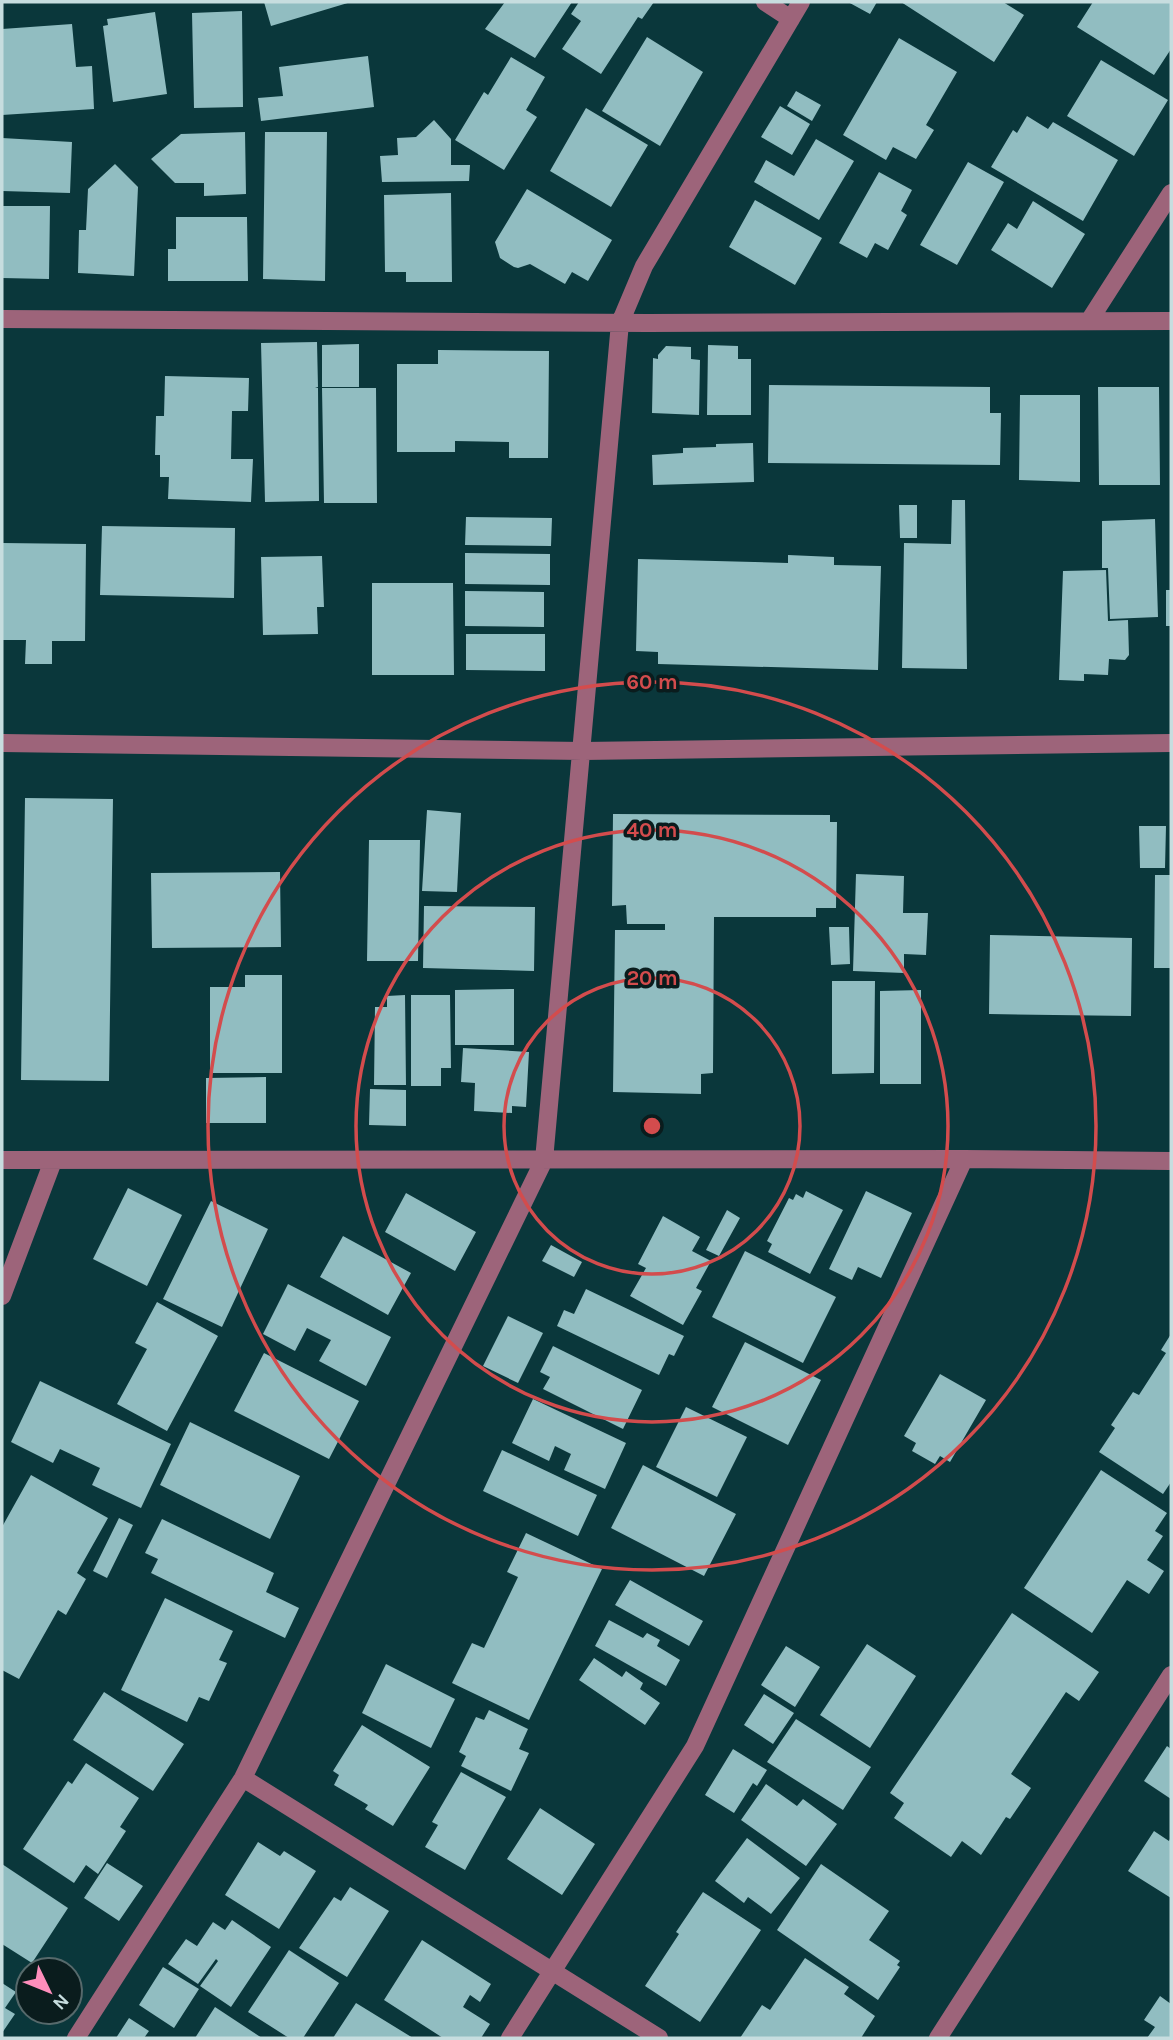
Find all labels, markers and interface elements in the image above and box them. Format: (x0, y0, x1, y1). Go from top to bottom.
text: 60 m (626, 670, 678, 694)
text: 40 m (626, 818, 678, 842)
text: 20 m (626, 966, 678, 990)
centre of rings (640, 1114, 664, 1138)
north arrow (14, 1956, 84, 2026)
text: N (48, 1989, 73, 2014)

